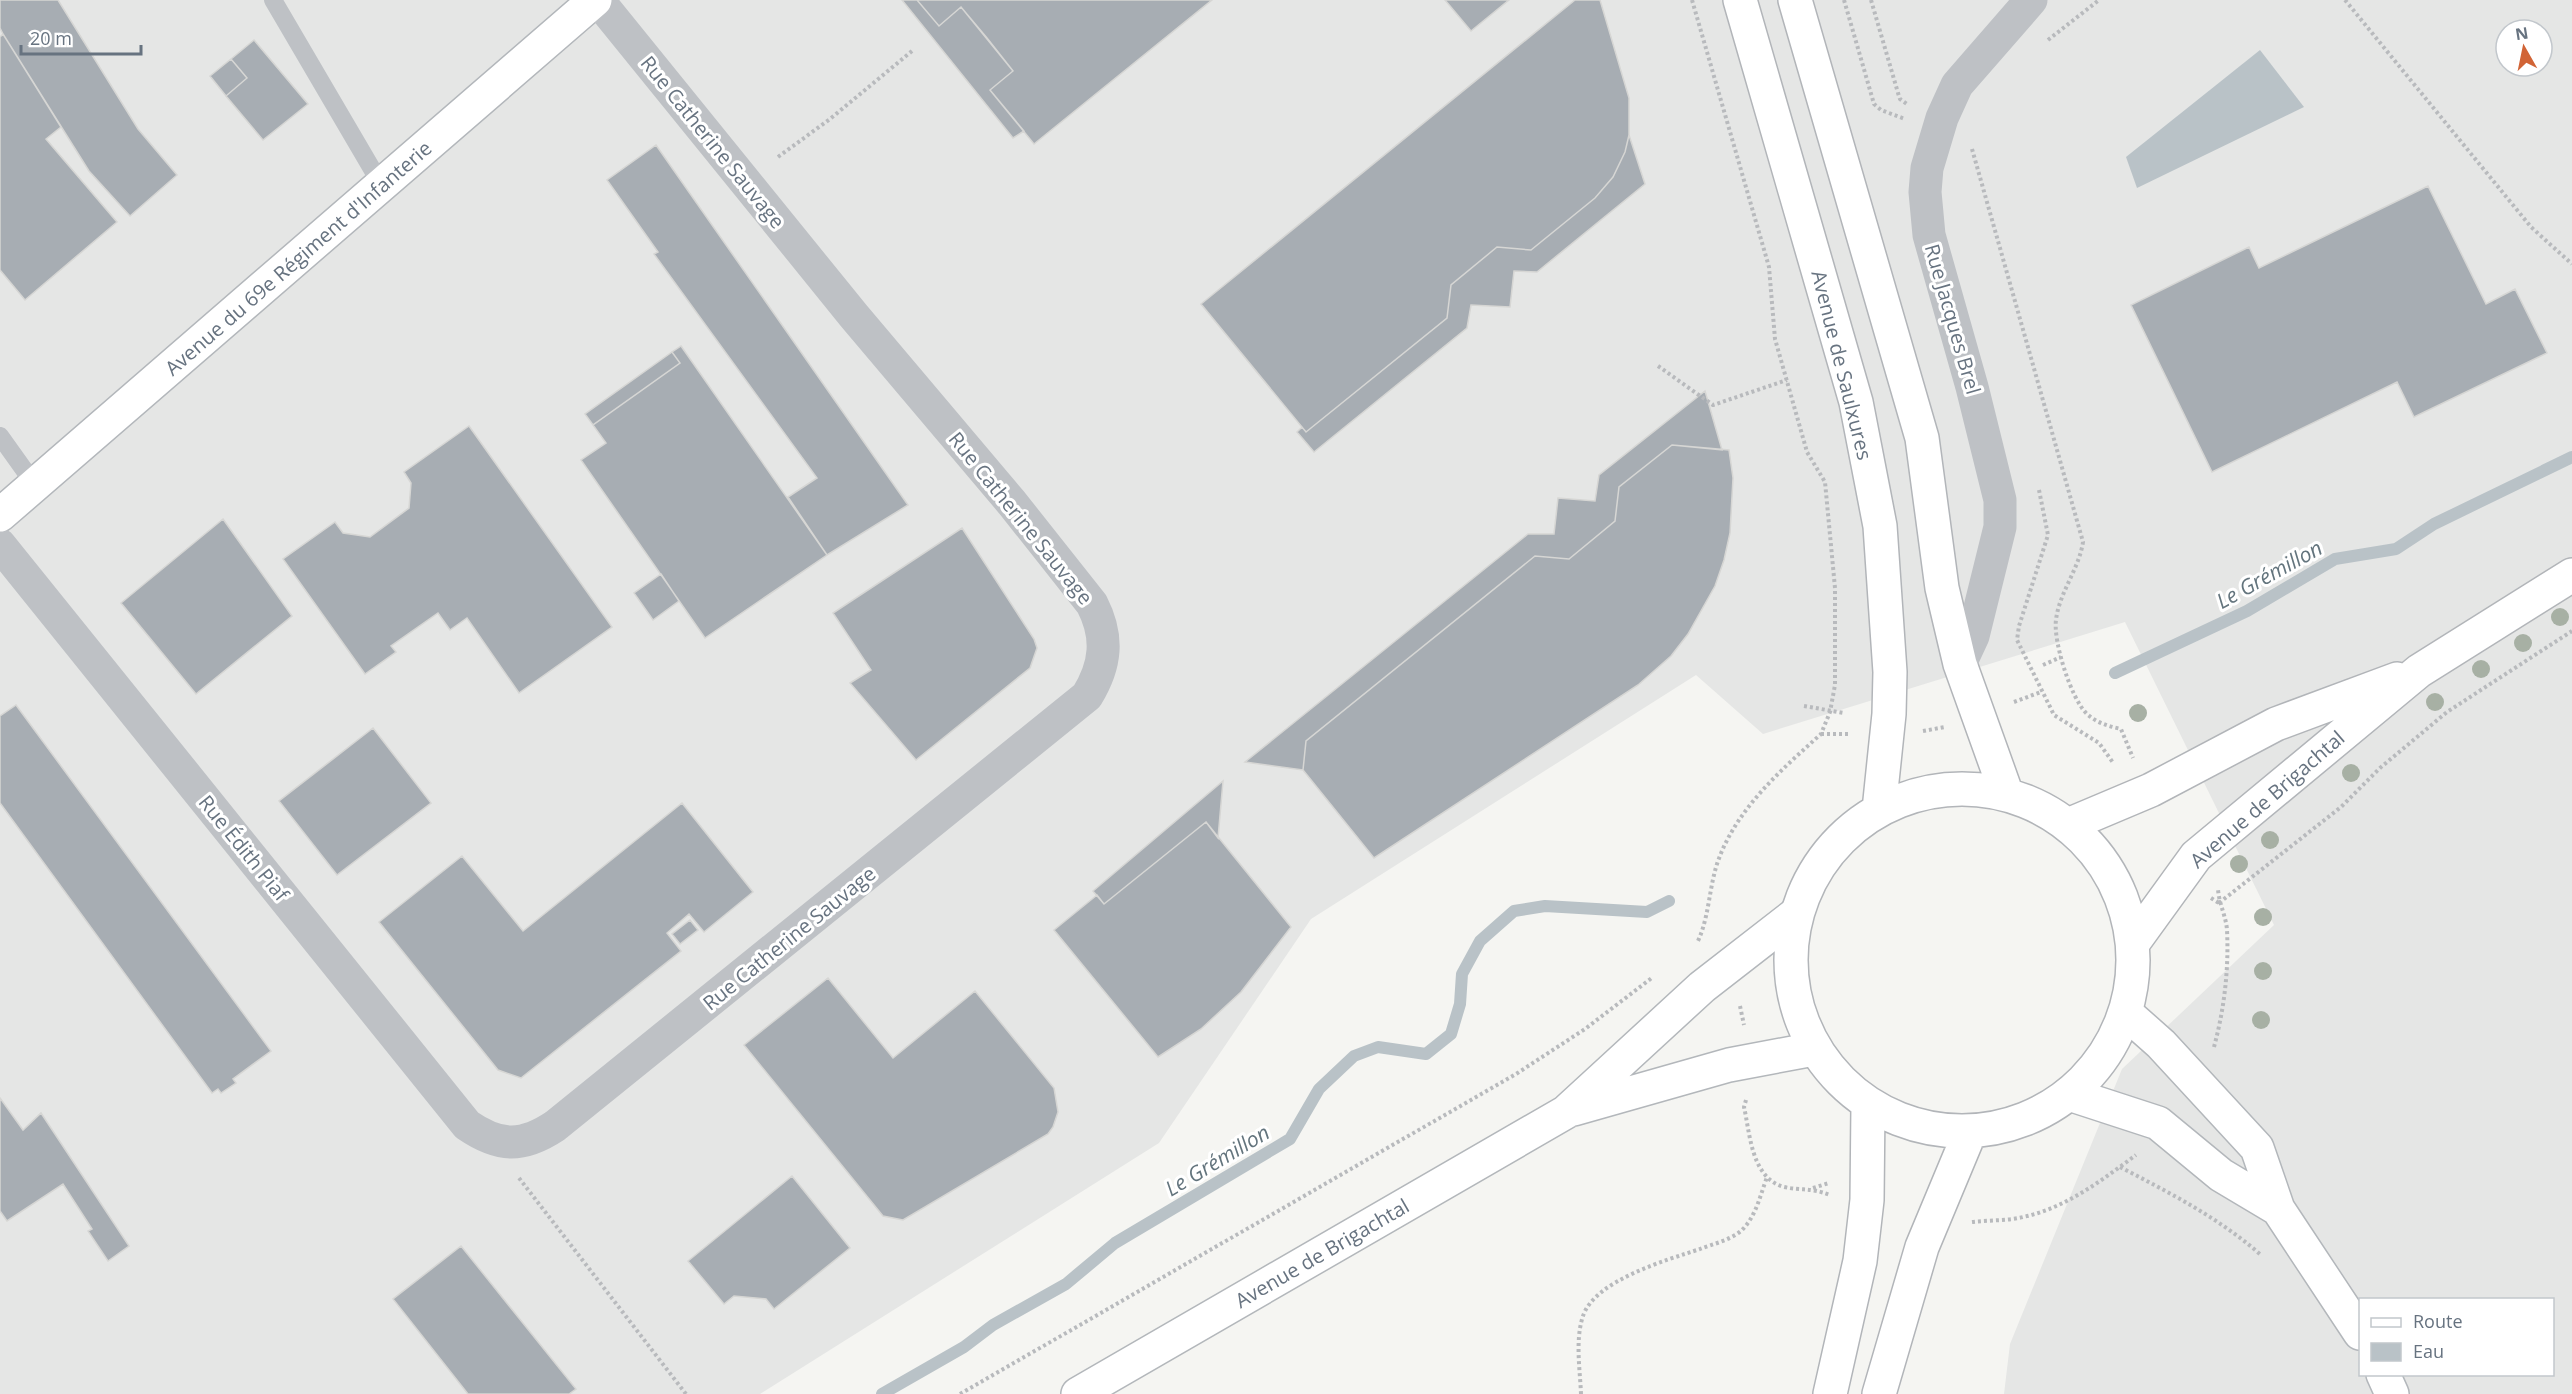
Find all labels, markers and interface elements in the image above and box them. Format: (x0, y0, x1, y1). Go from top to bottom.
scale bar (21, 18, 141, 56)
north arrow (2494, 18, 2554, 78)
text: N (2514, 21, 2530, 45)
text: 20 m (30, 26, 72, 50)
street label: Rue Catherine Sauvage (635, 50, 791, 234)
street label: Avenue du 69e Régiment d'Infanterie (159, 135, 437, 381)
street label: Rue Jacques Brel (1919, 241, 1987, 397)
street label: Avenue de Saulxures (1805, 267, 1879, 463)
street label: Rue Catherine Sauvage (943, 426, 1099, 610)
water label: Le Grémillon (2211, 533, 2327, 615)
street label: Avenue de Brigachtal (2184, 724, 2350, 874)
street label: Rue Édith Piaf (193, 789, 296, 908)
street label: Rue Catherine Sauvage (697, 860, 881, 1016)
water label: Le Grémillon (1160, 1118, 1274, 1202)
street label: Avenue de Brigachtal (1230, 1192, 1414, 1314)
legend (2359, 1298, 2554, 1376)
text: Route (2413, 1309, 2463, 1333)
text: Eau (2413, 1339, 2444, 1363)

